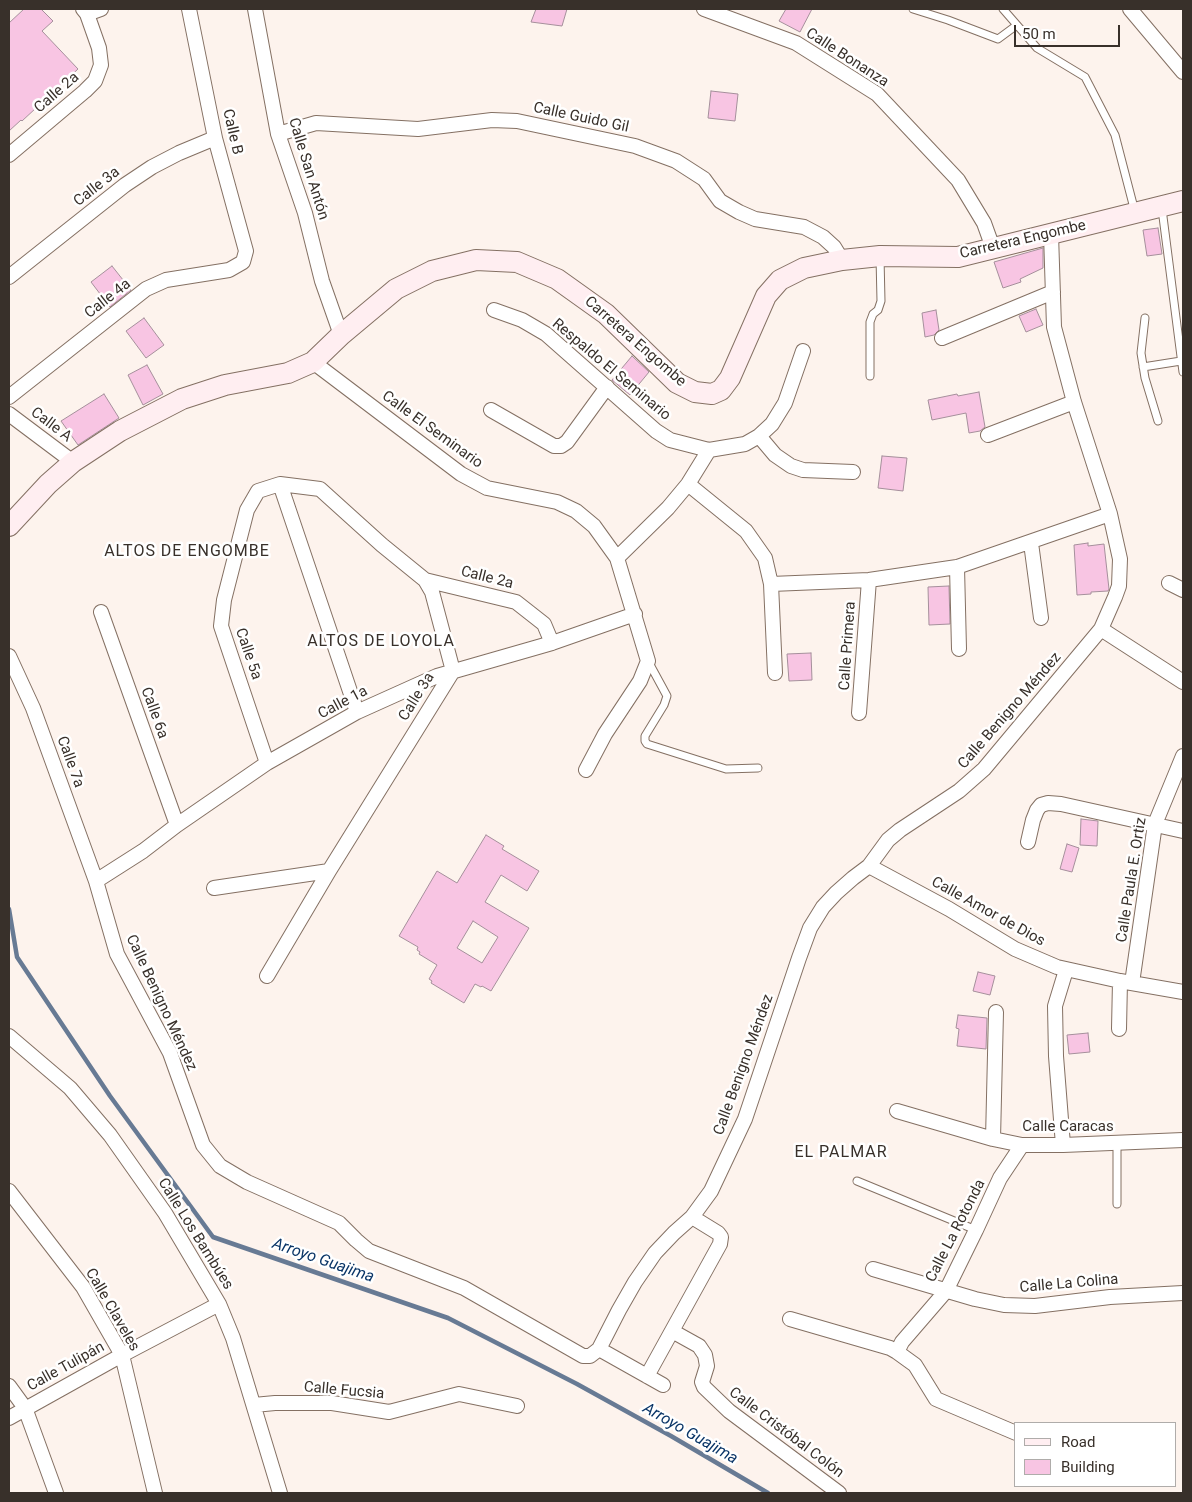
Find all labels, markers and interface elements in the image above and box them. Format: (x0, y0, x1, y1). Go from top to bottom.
scale bar (1017, 15, 1123, 47)
street label: Calle Bonanza (802, 25, 892, 91)
text: 50 m (1022, 25, 1056, 43)
street label: Calle 2a (31, 69, 83, 117)
street label: Calle Guido Gil (532, 99, 630, 137)
street label: Calle B (218, 107, 246, 157)
street label: Calle San Antón (284, 116, 332, 222)
street label: Calle 3a (70, 163, 124, 211)
street label: Carretera Engombe (958, 217, 1088, 263)
street label: Calle 4a (81, 275, 135, 323)
street label: Carretera Engombe (581, 293, 689, 391)
street label: Respaldo El Seminario (548, 315, 674, 425)
street label: Calle El Seminario (378, 387, 486, 473)
street label: Calle A (27, 404, 75, 446)
district label: ALTOS DE ENGOMBE (102, 542, 272, 562)
street label: Calle 2a (459, 563, 515, 593)
street label: Calle Primera (836, 601, 860, 691)
street label: Calle 5a (231, 626, 265, 682)
district label: ALTOS DE LOYOLA (305, 632, 457, 652)
street label: Calle Benigno Méndez (955, 649, 1065, 773)
street label: Calle 3a (395, 670, 439, 724)
street label: Calle 1a (315, 682, 371, 724)
street label: Calle 6a (136, 685, 172, 741)
street label: Calle 7a (52, 734, 88, 790)
street label: Calle Paula E. Ortiz (1113, 816, 1151, 944)
street label: Calle Amor de Dios (928, 873, 1048, 951)
street label: Calle Benigno Méndez (122, 932, 200, 1074)
street label: Calle Benigno Méndez (710, 992, 778, 1138)
street label: Calle Caracas (1022, 1118, 1114, 1136)
district label: EL PALMAR (793, 1143, 889, 1163)
street label: Calle Los Bambúes (153, 1175, 237, 1293)
street label: Calle La Rotonda (922, 1177, 990, 1285)
water label: Arroyo Guajima (270, 1235, 376, 1287)
street label: Calle Claveles (81, 1265, 143, 1355)
street label: Calle La Colina (1019, 1271, 1119, 1297)
street label: Calle Tulipán (24, 1338, 108, 1396)
street label: Calle Fucsia (303, 1379, 385, 1403)
street label: Calle Cristóbal Colón (725, 1384, 847, 1482)
water label: Arroyo Guajima (639, 1399, 741, 1469)
legend (1014, 1422, 1177, 1487)
text: Road (1061, 1433, 1095, 1451)
text: Building (1061, 1458, 1115, 1476)

